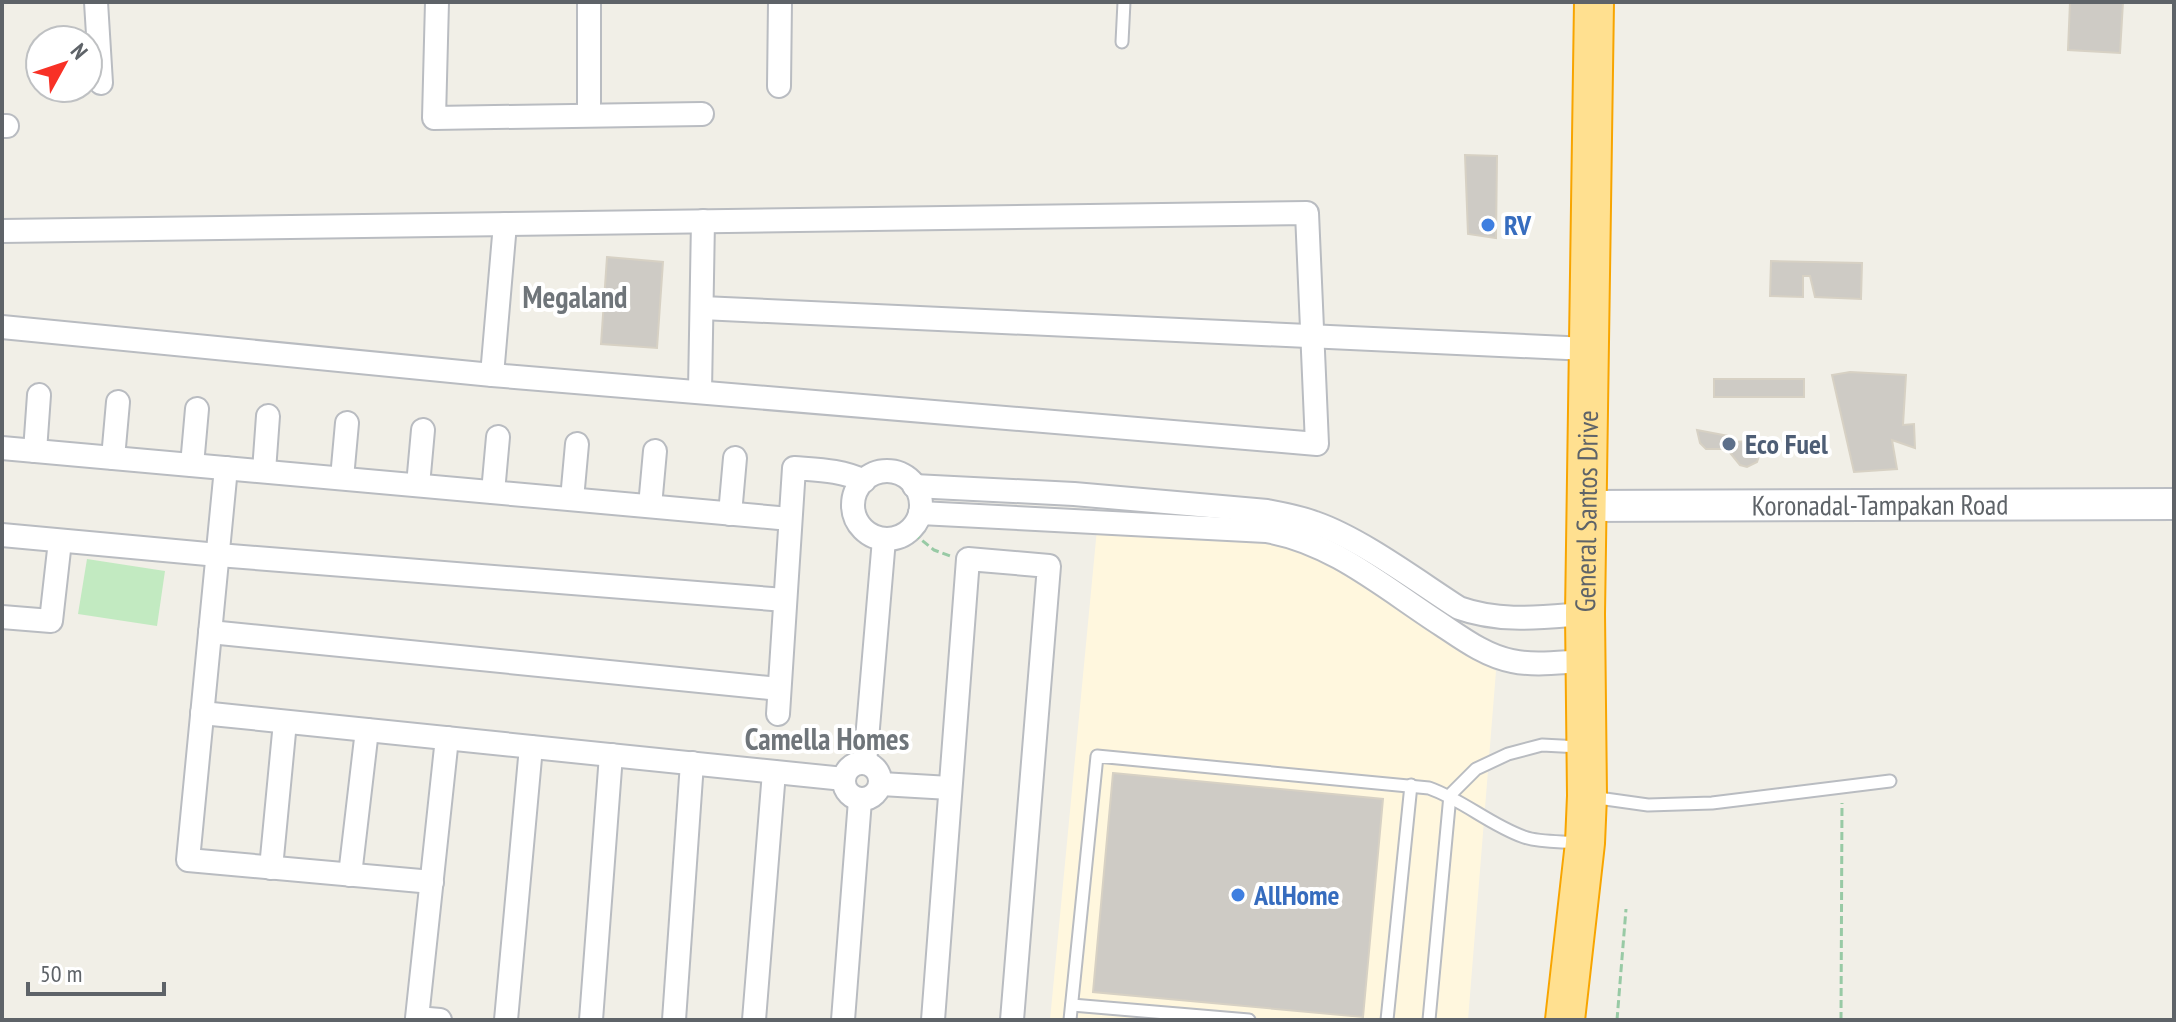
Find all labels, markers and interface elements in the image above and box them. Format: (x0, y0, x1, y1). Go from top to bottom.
north arrow (24, 24, 104, 104)
text: N (65, 38, 94, 65)
place label: RV (1504, 206, 1532, 243)
marker: RV (1479, 216, 1497, 234)
district label: Megaland (523, 277, 627, 316)
street label: General Santos Drive (1566, 410, 1606, 612)
place label: Eco Fuel (1745, 425, 1828, 462)
marker: Eco Fuel (1720, 435, 1738, 453)
street label: Koronadal-Tampakan Road (1752, 486, 2008, 523)
district label: Camella Homes (745, 719, 909, 758)
place label: AllHome (1253, 876, 1340, 913)
marker: AllHome (1229, 886, 1247, 904)
scale bar (28, 946, 164, 996)
text: 50 m (40, 958, 82, 989)

